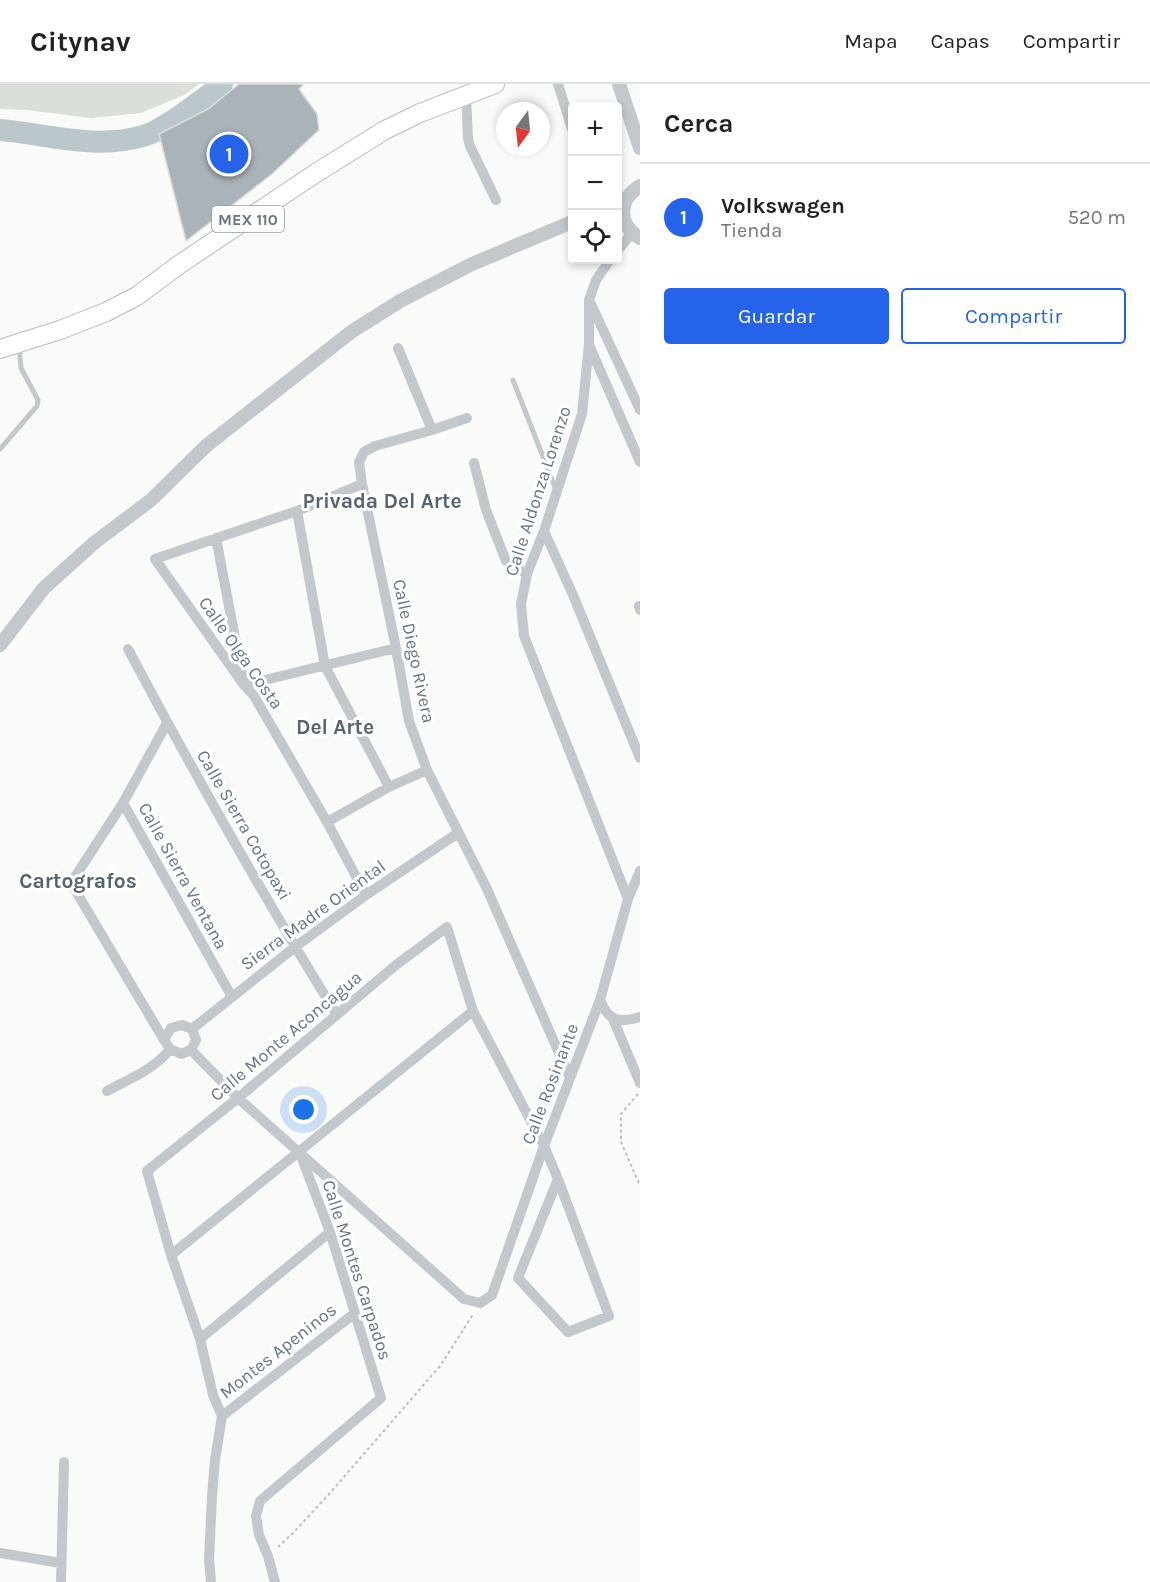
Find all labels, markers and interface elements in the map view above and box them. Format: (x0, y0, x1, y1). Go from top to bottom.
text: Citynav (30, 25, 130, 58)
text: Mapa (844, 29, 898, 53)
text: Capas (931, 29, 990, 53)
text: Compartir (1023, 29, 1120, 53)
north arrow (496, 102, 550, 156)
map controls (568, 102, 622, 264)
button: + (568, 102, 622, 156)
text: Cerca (664, 108, 733, 139)
pin: 1 (210, 132, 248, 176)
button: − (568, 156, 622, 210)
text: Volkswagen (721, 193, 845, 219)
road number: MEX 110 (212, 206, 284, 232)
text: 1 (680, 206, 687, 229)
text: 520 m (1068, 206, 1126, 229)
button: locate (568, 210, 622, 264)
text: Tienda (721, 219, 782, 242)
button: Guardar (664, 288, 889, 344)
button: Compartir (901, 288, 1126, 344)
street label: Calle Aldonza Lorenzo (500, 403, 576, 579)
district label: Privada Del Arte (302, 489, 462, 513)
street label: Calle Diego Rivera (388, 577, 440, 725)
street label: Calle Olga Costa (194, 592, 288, 714)
district label: Del Arte (296, 715, 374, 739)
street label: Calle Sierra Cotopaxi (192, 746, 296, 904)
street label: Calle Sierra Ventana (134, 799, 232, 953)
street label: Sierra Madre Oriental (236, 855, 390, 975)
district label: Cartografos (19, 869, 137, 893)
street label: Calle Monte Aconcagua (206, 966, 366, 1106)
street label: Calle Rosinante (517, 1020, 583, 1148)
your location (289, 1095, 318, 1124)
street label: Calle Montes Carpados (317, 1177, 397, 1363)
street label: Montes Apeninos (215, 1299, 341, 1403)

